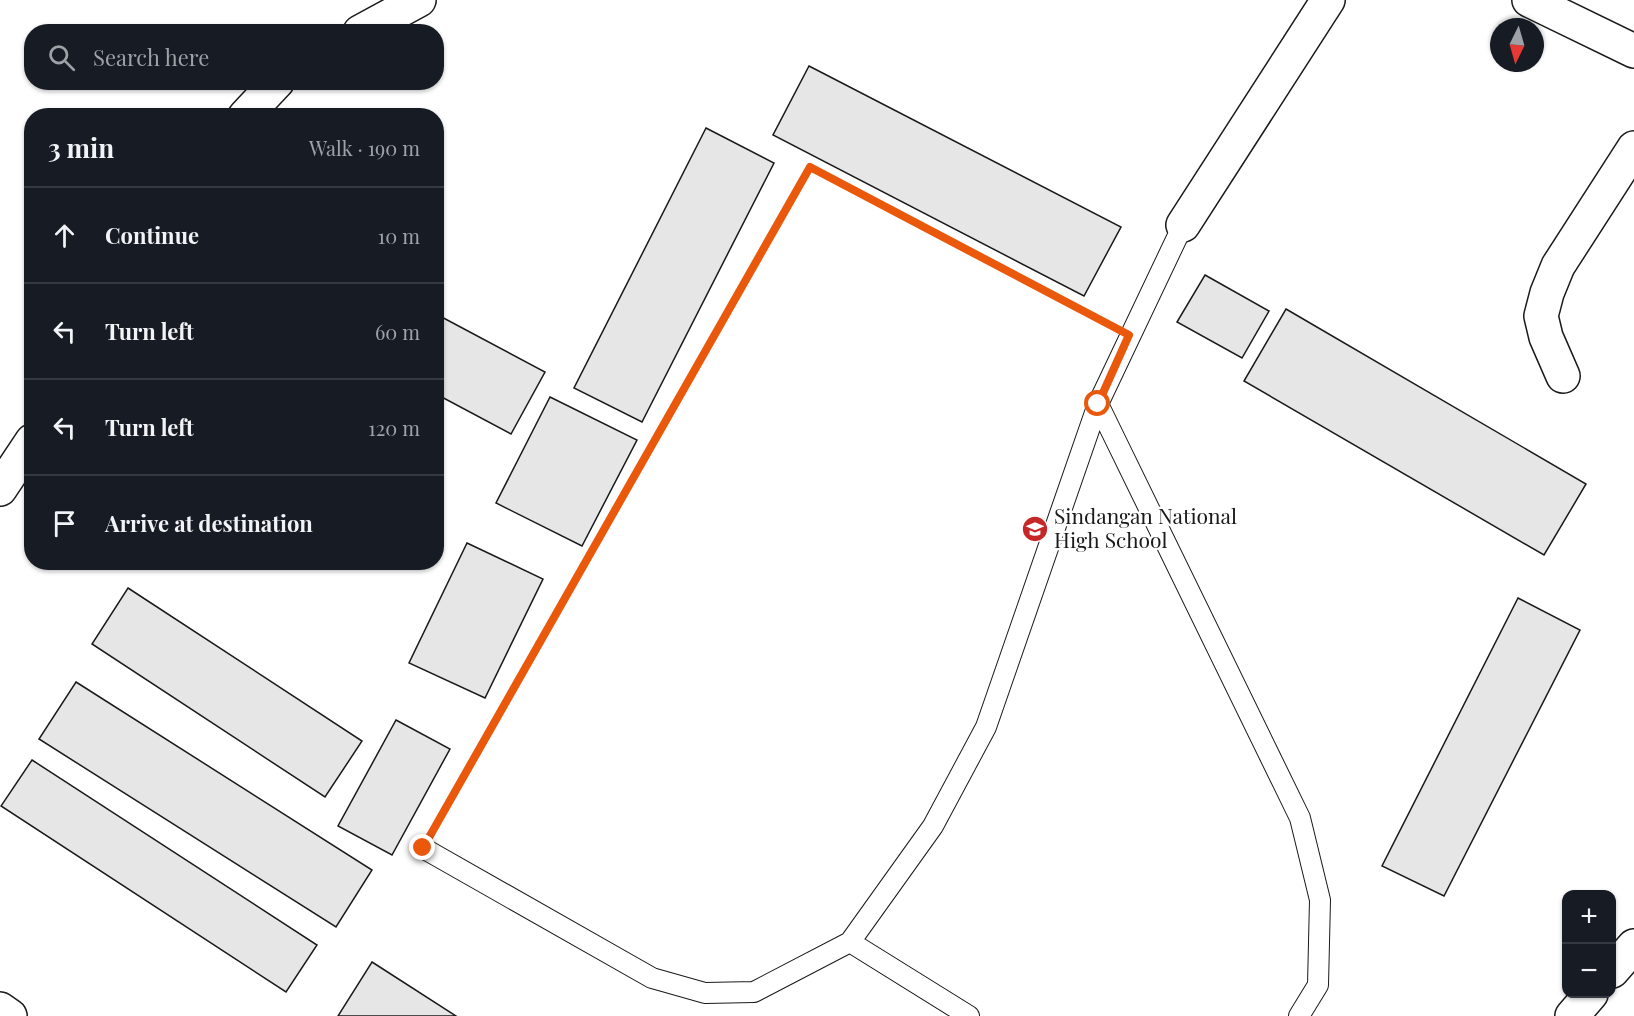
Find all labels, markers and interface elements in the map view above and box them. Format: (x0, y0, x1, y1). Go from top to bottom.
north arrow (1490, 18, 1544, 72)
search box (24, 24, 444, 90)
icon: search (45, 41, 78, 74)
text: Search here (93, 42, 209, 72)
text: 3 min (48, 130, 114, 165)
text: Walk · 190 m (309, 134, 420, 161)
icon: ahead (48, 219, 81, 252)
text: Continue (105, 220, 199, 250)
text: 10 m (378, 222, 420, 249)
icon: left (48, 315, 81, 348)
text: Turn left (105, 316, 194, 346)
text: 60 m (375, 318, 420, 345)
route start (1084, 390, 1110, 416)
icon: left (48, 411, 81, 444)
text: Turn left (105, 412, 194, 442)
text: 120 m (368, 414, 420, 441)
place label: Sindangan National High School (1054, 501, 1237, 553)
icon: arrive (48, 507, 81, 540)
text: Arrive at destination (105, 508, 313, 538)
school or university icon: Sindangan National High School (1020, 514, 1050, 544)
route end (409, 834, 435, 860)
map controls (1562, 890, 1616, 998)
button: + (1562, 890, 1616, 944)
button: − (1562, 944, 1616, 998)

